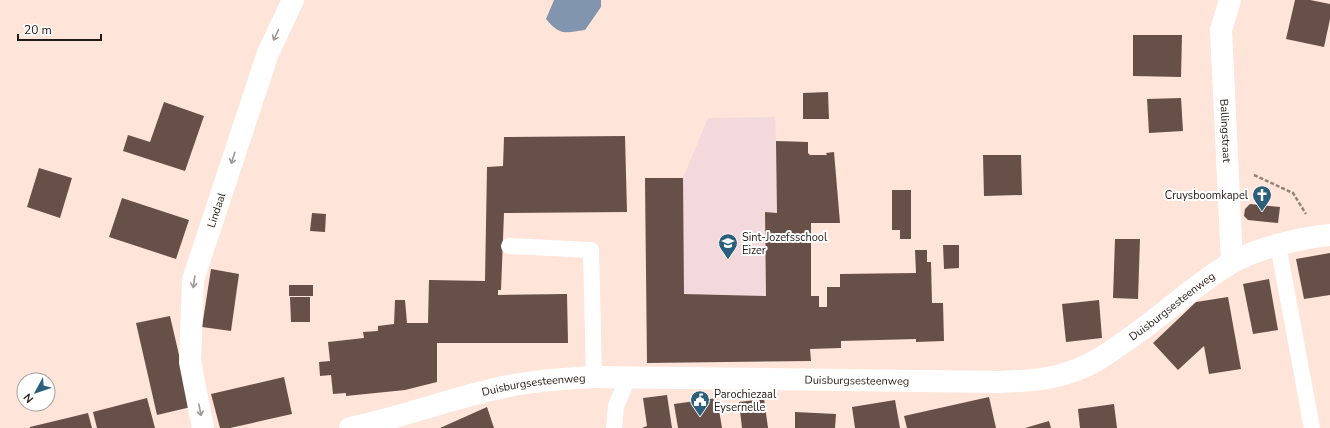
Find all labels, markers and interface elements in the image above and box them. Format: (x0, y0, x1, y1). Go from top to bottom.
scale bar (18, 16, 101, 42)
text: 20 m (24, 22, 52, 38)
one-way arrow (272, 29, 279, 41)
street label: Ballingstraat (1216, 98, 1234, 163)
one-way arrow (229, 152, 237, 164)
church icon: Cruysboomkapel (1251, 184, 1273, 212)
place label: Cruysboomkapel (1165, 188, 1249, 203)
street label: Lindaal (204, 190, 230, 230)
place label: Sint-Jozefsschool Eizer (742, 230, 828, 258)
school or university icon: Sint-Jozefsschool Eizer (717, 232, 739, 260)
street label: Duisburgsesteenweg (1126, 269, 1218, 344)
one-way arrow (190, 275, 198, 288)
street label: Duisburgsesteenweg (480, 371, 586, 400)
north arrow (16, 372, 56, 412)
street label: Duisburgsesteenweg (804, 373, 909, 389)
place label: Parochiezaal Eysernelle (714, 387, 777, 415)
public building icon: Parochiezaal Eysernelle (689, 389, 711, 417)
text: N (20, 390, 37, 406)
one-way arrow (196, 404, 204, 417)

